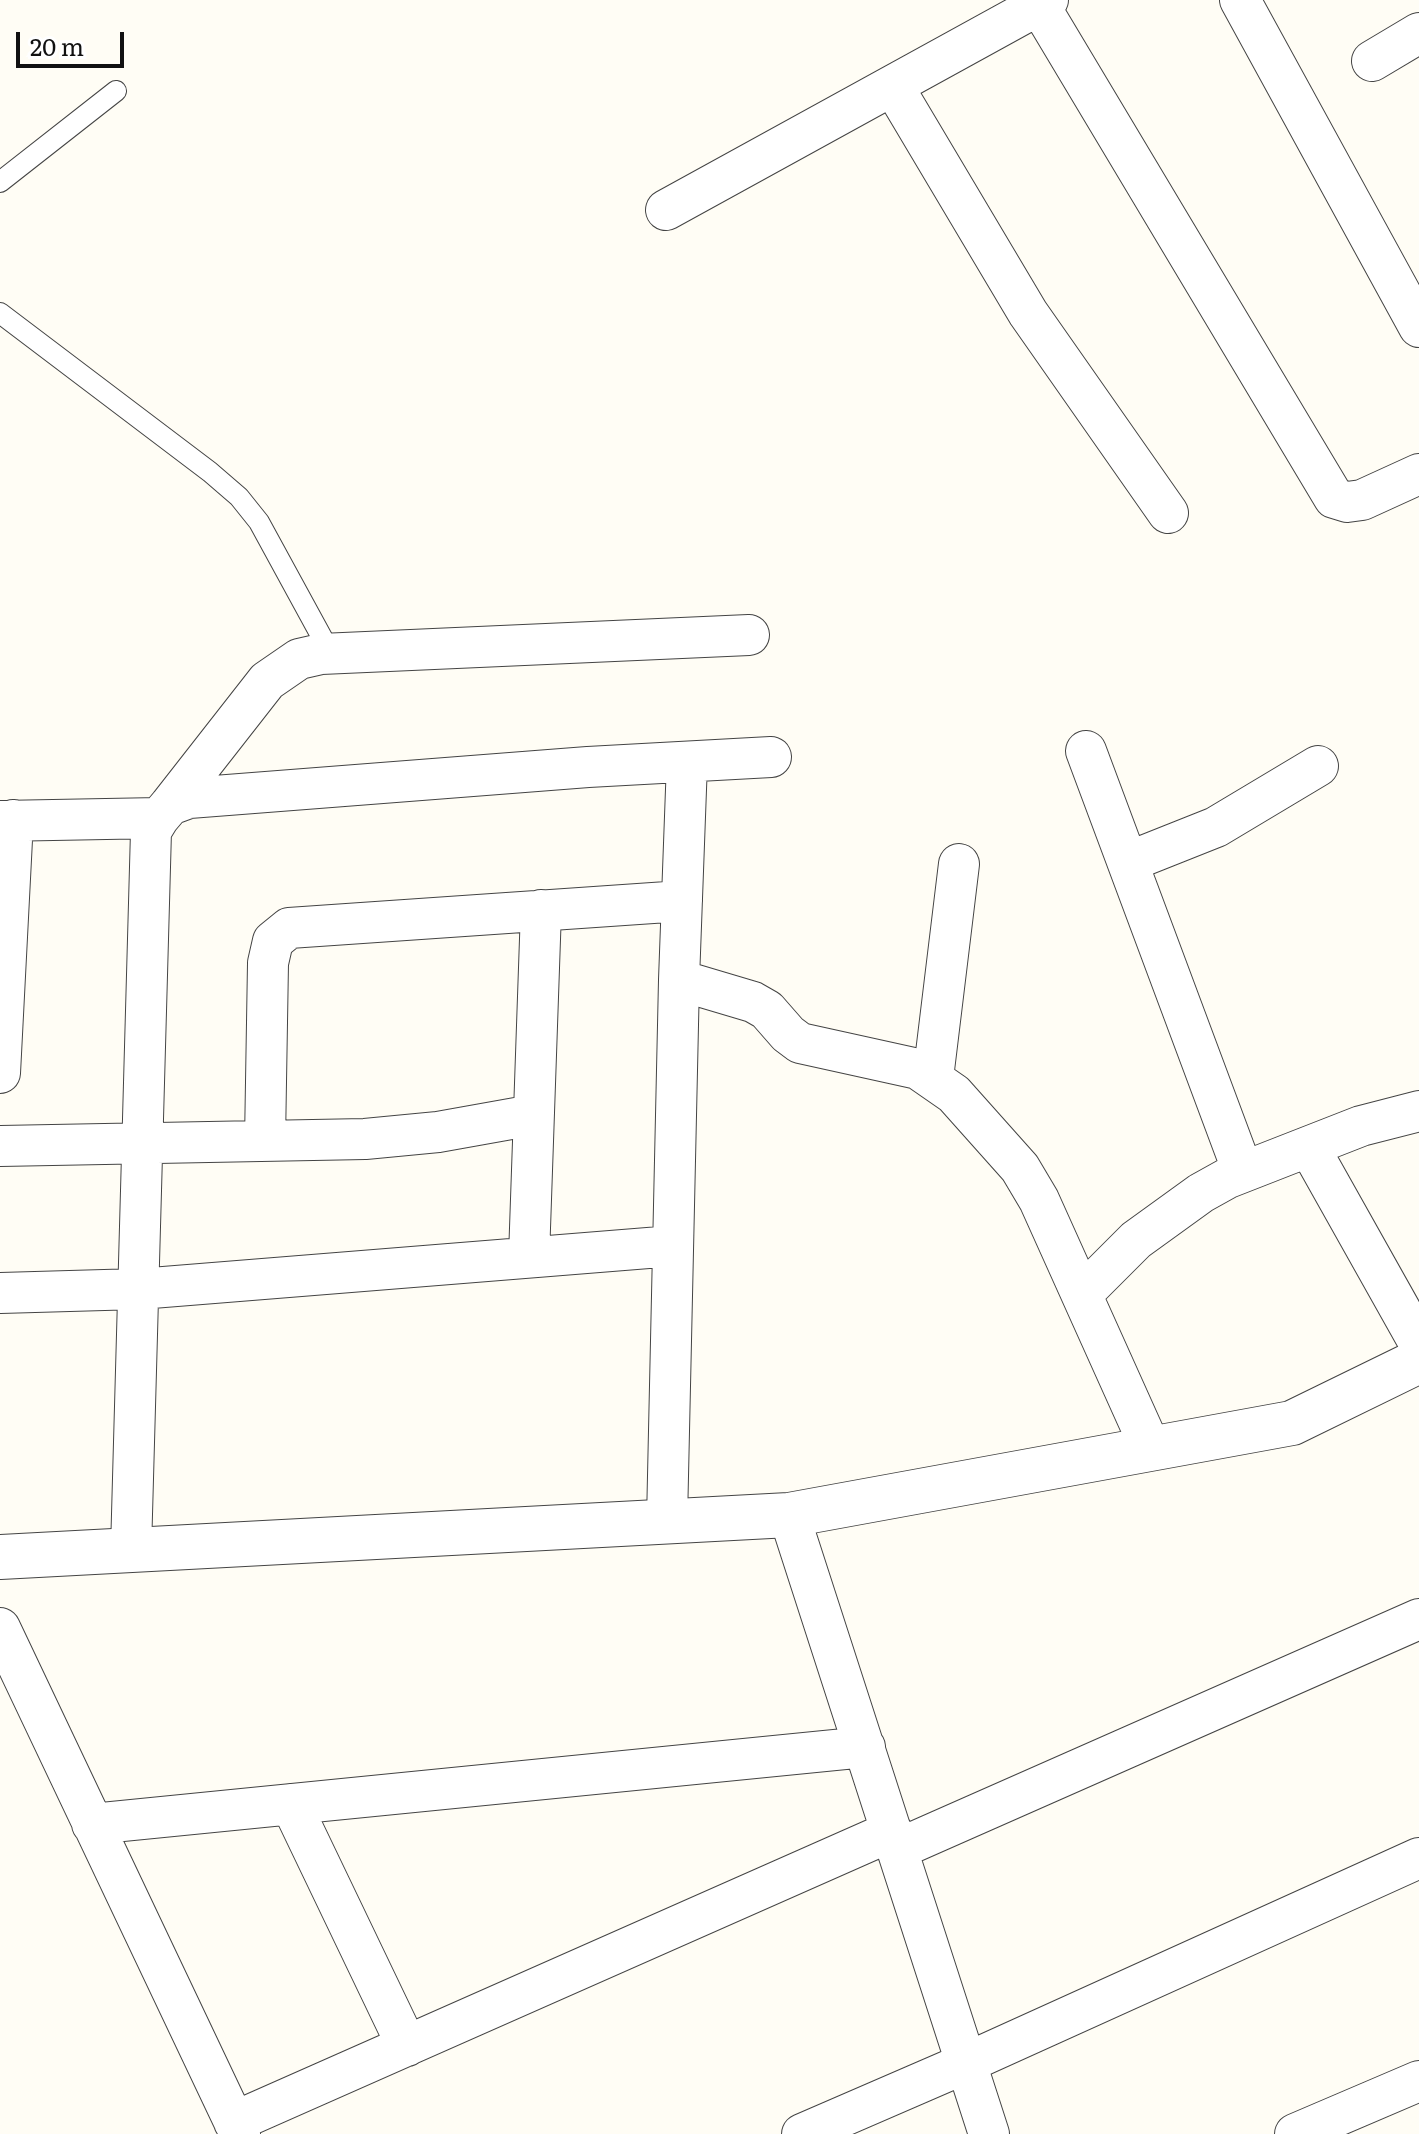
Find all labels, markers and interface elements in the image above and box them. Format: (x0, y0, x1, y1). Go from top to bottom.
scale bar (20, 16, 128, 66)
text: 20 m (30, 28, 84, 63)

